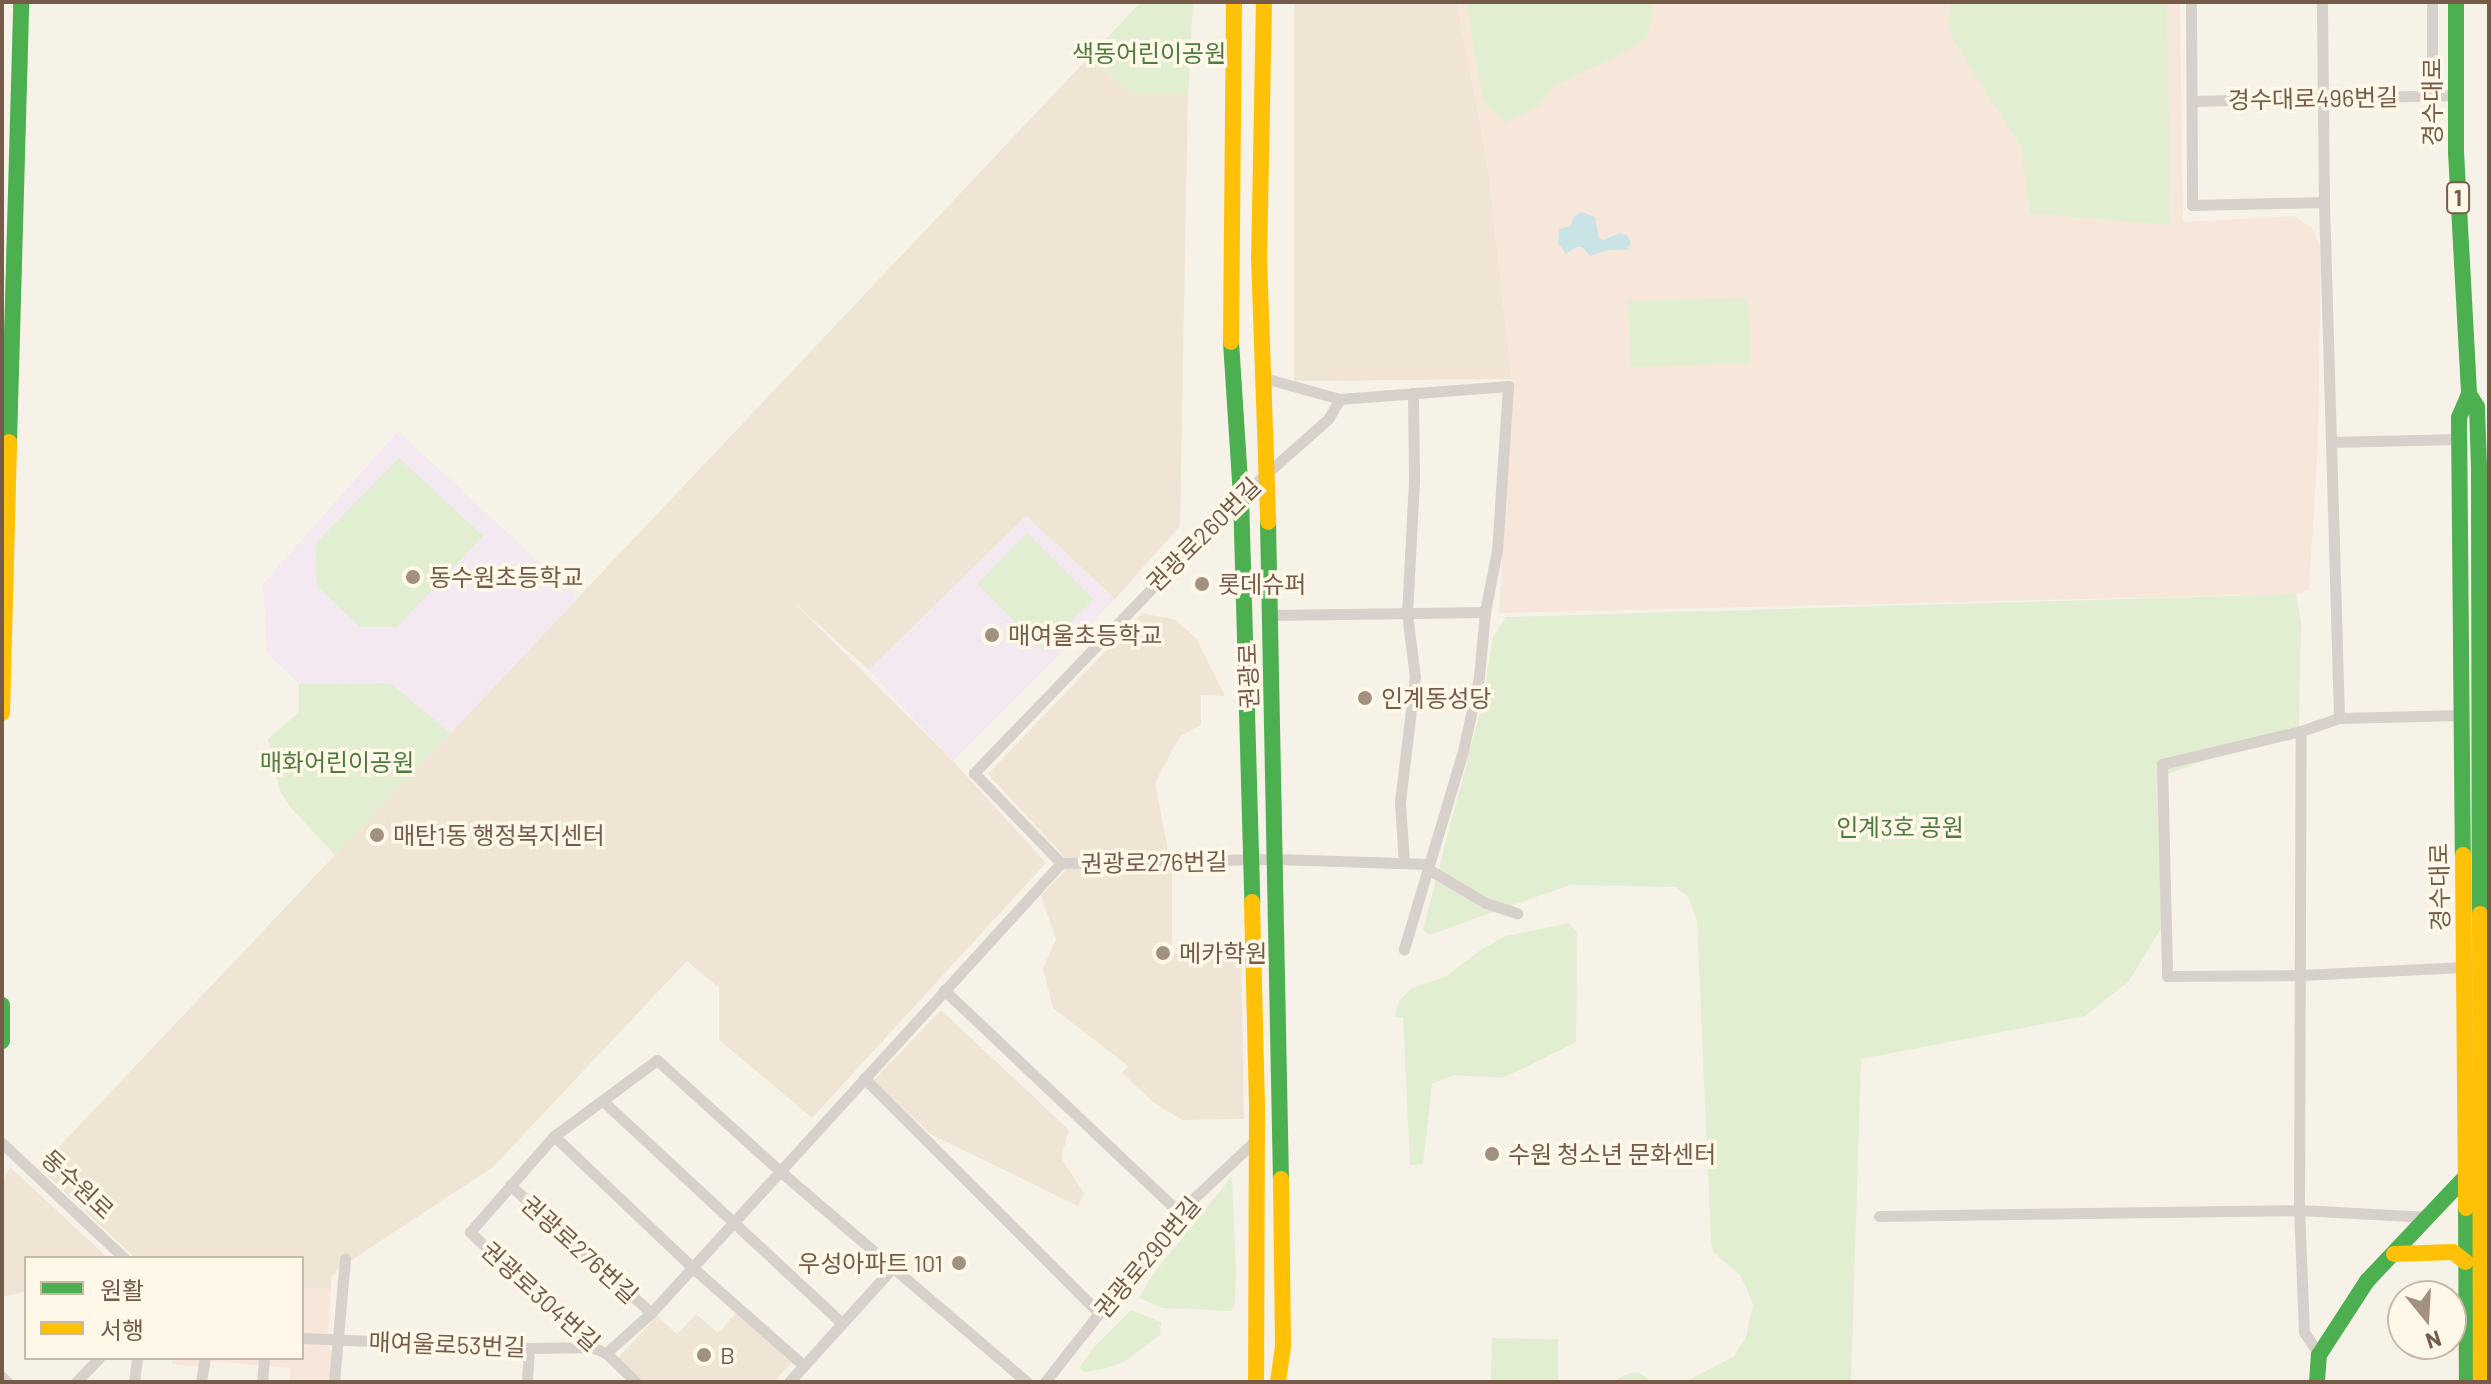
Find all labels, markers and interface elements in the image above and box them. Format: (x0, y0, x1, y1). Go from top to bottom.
park label: 색동어린이공원 (1072, 39, 1226, 67)
street label: 경수대로 (2418, 58, 2446, 146)
street label: 경수대로496번길 (2227, 82, 2399, 114)
road number: 1 (2446, 180, 2470, 216)
street label: 권광로260번길 (1140, 471, 1266, 597)
place label: 동수원초등학교 (429, 563, 584, 591)
marker: 동수원초등학교 (404, 568, 422, 586)
place label: 롯데슈퍼 (1218, 570, 1306, 598)
marker: 롯데슈퍼 (1193, 575, 1211, 593)
place label: 매여울초등학교 (1008, 621, 1163, 649)
marker: 매여울초등학교 (983, 626, 1001, 644)
street label: 권광로 (1232, 642, 1264, 710)
place label: 인계동성당 (1381, 684, 1491, 712)
marker: 인계동성당 (1356, 689, 1374, 707)
park label: 매화어린이공원 (260, 748, 414, 776)
park label: 인계3호 공원 (1836, 813, 1964, 841)
place label: 매탄1동 행정복지센터 (393, 821, 605, 849)
marker: 매탄1동 행정복지센터 (368, 826, 386, 844)
street label: 경수대로 (2424, 843, 2454, 931)
street label: 권광로276번길 (1080, 846, 1228, 878)
place label: 메카학원 (1179, 939, 1267, 967)
marker: 메카학원 (1154, 944, 1172, 962)
place label: 수원 청소년 문화센터 (1508, 1140, 1716, 1168)
street label: 동수원로 (36, 1143, 120, 1225)
marker: 수원 청소년 문화센터 (1483, 1145, 1501, 1163)
street label: 권광로276번길 (516, 1189, 644, 1309)
street label: 권광로290번길 (1088, 1191, 1206, 1323)
street label: 권광로304번길 (476, 1235, 606, 1357)
place label: 우성아파트 101 (798, 1249, 943, 1277)
marker: 우성아파트 101 (950, 1254, 968, 1272)
legend (24, 1256, 304, 1360)
text: 원활 (100, 1275, 144, 1304)
north arrow (2387, 1280, 2467, 1360)
text: 서행 (100, 1315, 144, 1344)
text: N (2423, 1326, 2445, 1356)
street label: 매여울로53번길 (368, 1327, 526, 1361)
place label: B (720, 1341, 735, 1369)
marker: B (695, 1346, 713, 1364)

